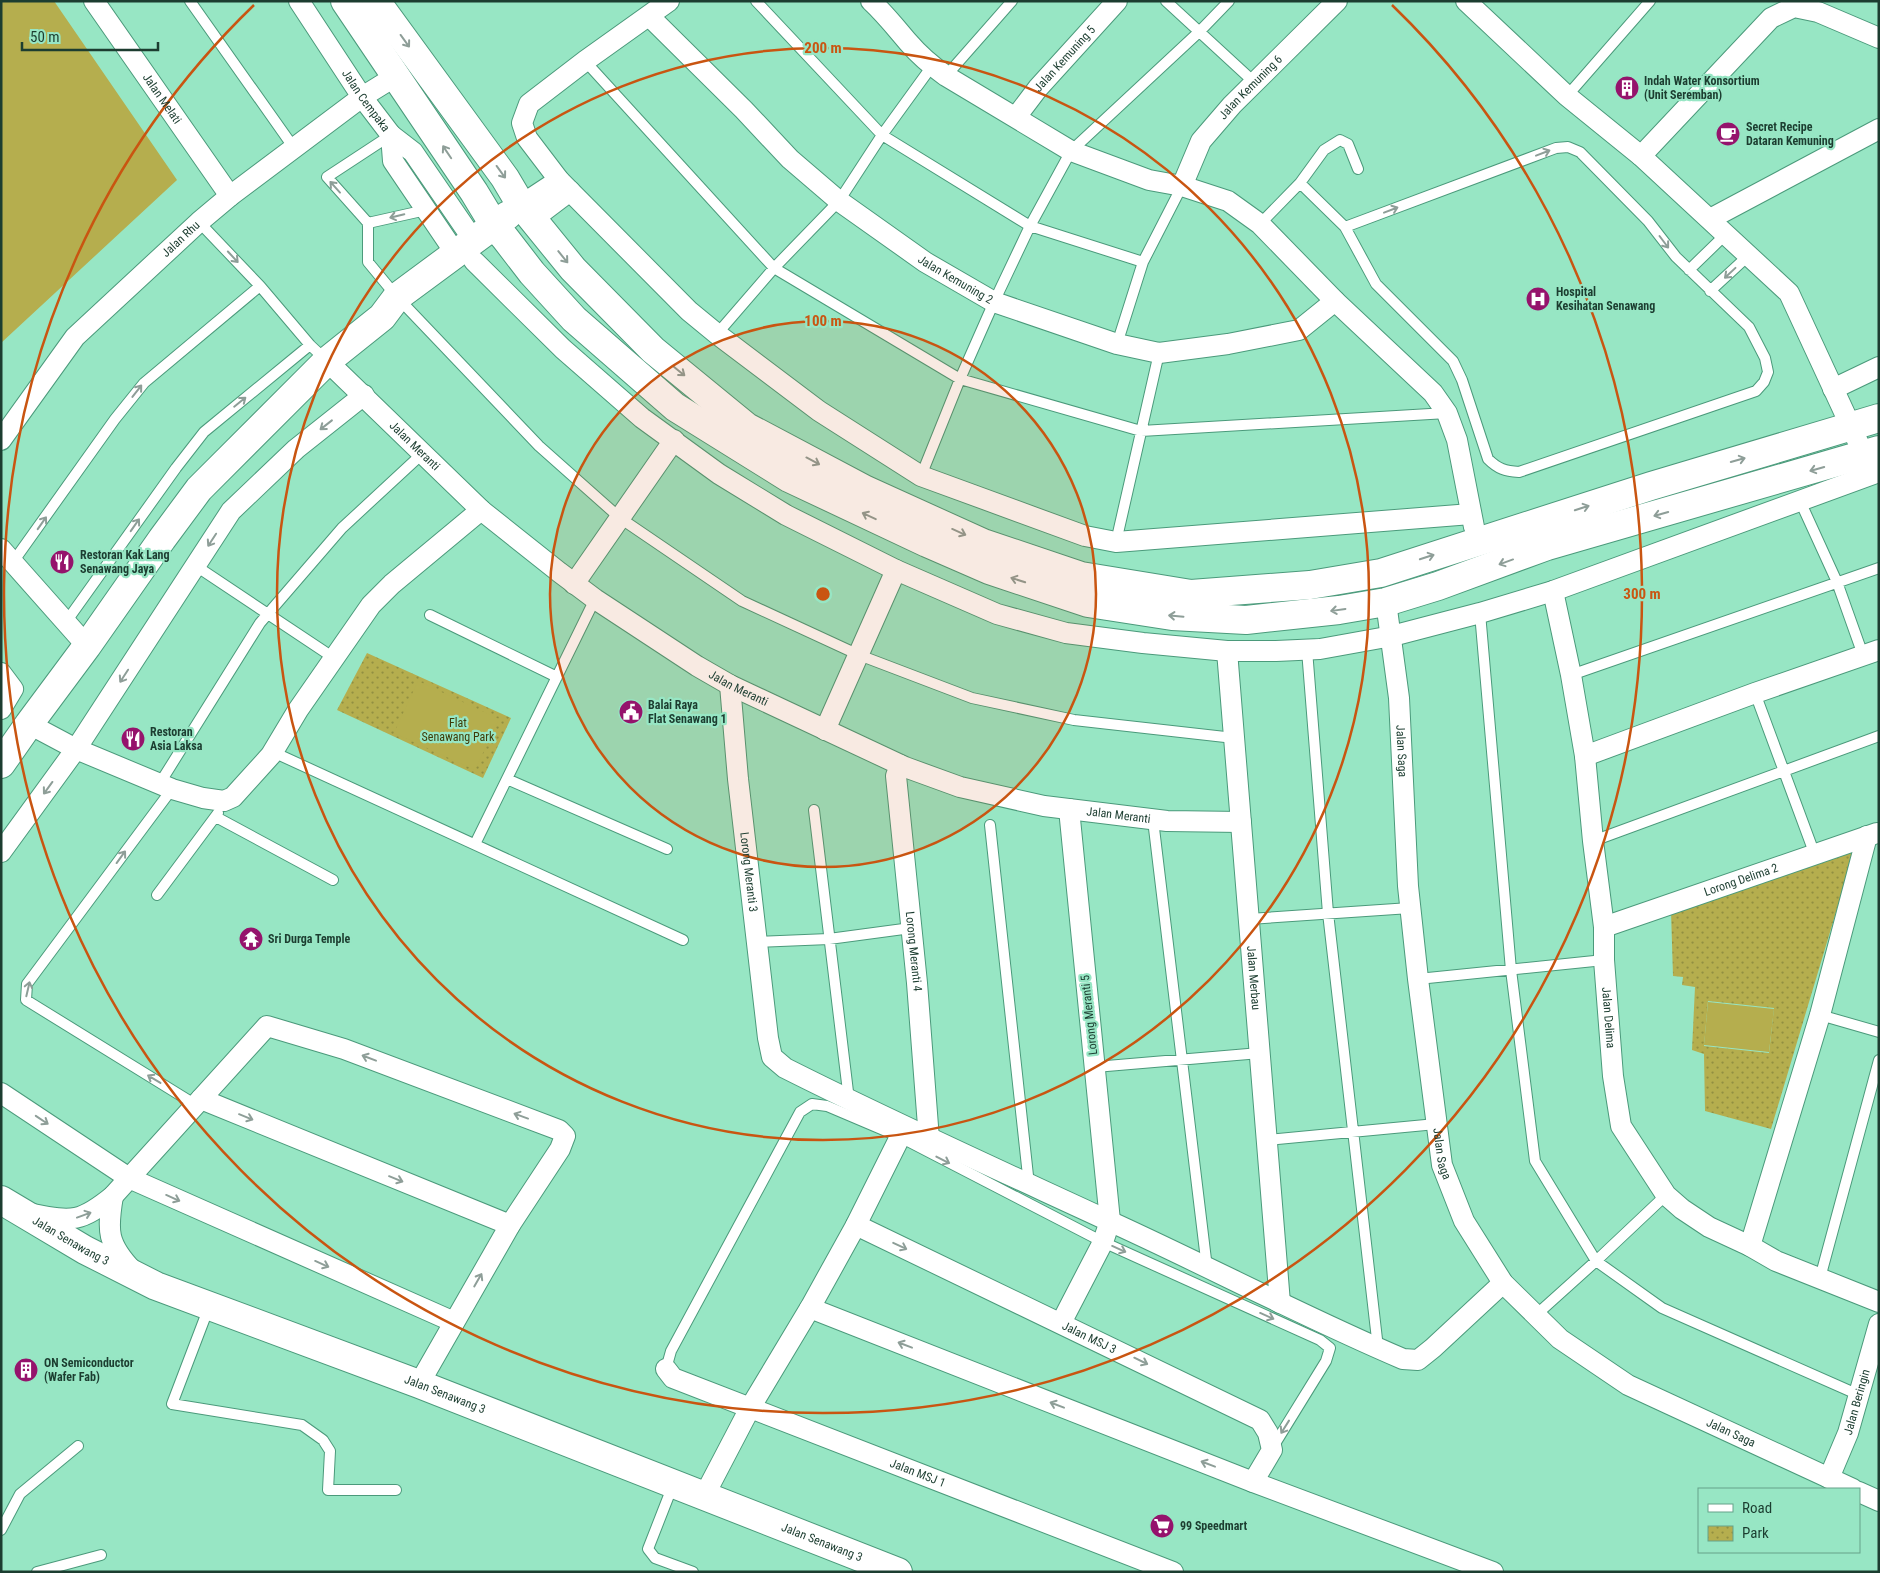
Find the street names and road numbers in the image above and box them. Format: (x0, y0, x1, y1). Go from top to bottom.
street label: Jalan Kemuning 5 (1031, 23, 1098, 95)
street label: Jalan Kemuning 6 (1216, 52, 1285, 122)
street label: Jalan Cempaka (339, 67, 393, 135)
street label: Jalan Melati (140, 71, 184, 126)
street label: Jalan Rhu (159, 218, 203, 260)
street label: Jalan Kemuning 2 (915, 252, 996, 307)
street label: Jalan Meranti (387, 418, 443, 473)
street label: Jalan Meranti (706, 667, 770, 709)
street label: Jalan Saga (1393, 725, 1410, 778)
street label: Jalan Meranti (1086, 804, 1151, 826)
street label: Lorong Meranti 3 (737, 831, 760, 913)
street label: Lorong Delima 2 (1702, 861, 1780, 899)
street label: Lorong Meranti 4 (903, 911, 925, 992)
street label: Jalan Merbau (1244, 945, 1263, 1011)
street label: Lorong Meranti 5 (1078, 974, 1100, 1056)
street label: Jalan Delima (1599, 986, 1618, 1049)
street label: Jalan Saga (1430, 1127, 1454, 1182)
street label: Jalan Senawang 3 (30, 1213, 112, 1268)
street label: Jalan MSJ 3 (1060, 1319, 1119, 1357)
street label: Jalan Beringin (1841, 1367, 1873, 1436)
street label: Jalan Senawang 3 (402, 1372, 488, 1416)
street label: Jalan Saga (1704, 1415, 1758, 1450)
street label: Jalan MSJ 1 (888, 1456, 948, 1490)
street label: Jalan Senawang 3 (779, 1520, 865, 1564)

